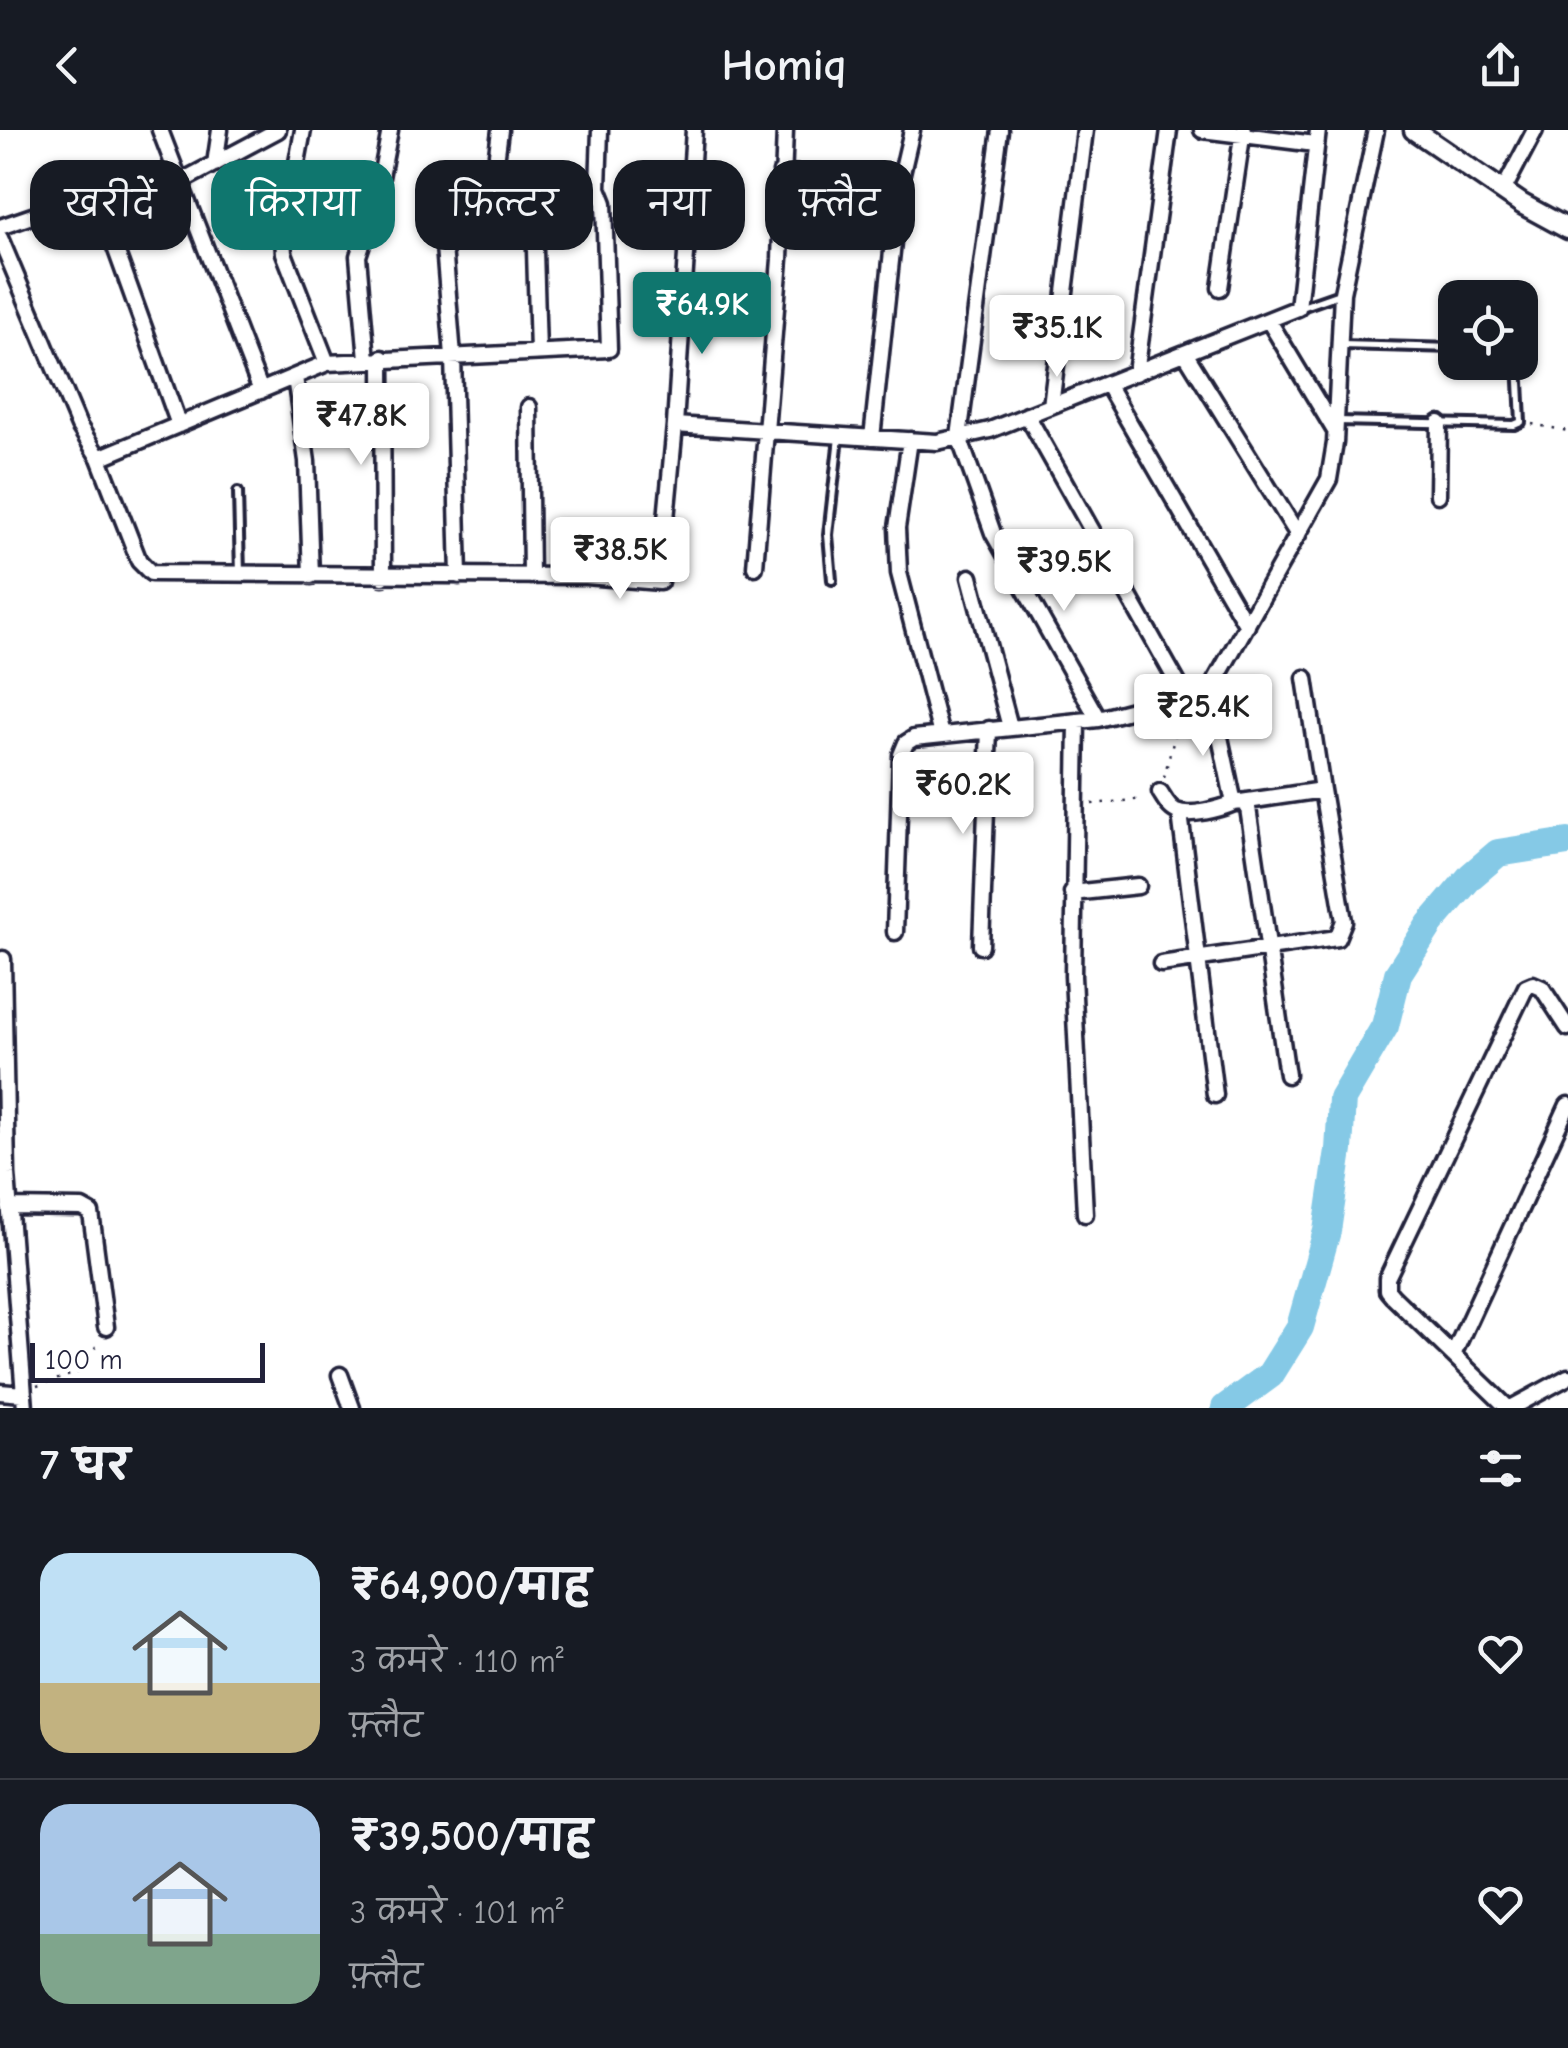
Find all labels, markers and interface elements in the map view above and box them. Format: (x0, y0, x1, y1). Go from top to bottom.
icon: back (40, 38, 95, 93)
icon: share (1473, 38, 1528, 93)
text: Homiq (721, 39, 847, 91)
chip: खरीदें (30, 160, 191, 250)
chip: किराया (211, 160, 395, 250)
chip: फ़िल्टर (415, 160, 593, 250)
chip: नया (613, 160, 745, 250)
chip: फ़्लैट (765, 160, 915, 250)
pin: ₹64.9K (621, 272, 783, 357)
map controls (1438, 280, 1538, 380)
button: locate (1438, 280, 1538, 380)
text: ₹64.9K (655, 286, 749, 323)
pin: ₹35.1K (976, 295, 1138, 380)
text: ₹35.1K (1011, 309, 1103, 346)
pin: ₹47.8K (280, 383, 442, 468)
text: ₹47.8K (315, 397, 407, 434)
pin: ₹38.5K (539, 517, 701, 602)
pin: ₹39.5K (983, 529, 1145, 614)
text: ₹38.5K (573, 531, 667, 568)
text: ₹39.5K (1016, 543, 1112, 580)
pin: ₹25.4K (1122, 674, 1284, 759)
text: ₹25.4K (1156, 688, 1250, 725)
pin: ₹60.2K (882, 752, 1044, 837)
text: ₹60.2K (915, 766, 1011, 803)
scale bar (30, 1338, 265, 1382)
text: 100 m (45, 1344, 123, 1376)
text: 7 घर (40, 1441, 130, 1490)
icon: filters (1473, 1441, 1528, 1496)
text: ₹64,900/माह (350, 1561, 591, 1610)
icon: home (120, 1593, 240, 1713)
icon: heart (1473, 1626, 1528, 1681)
text: 3 कमरे · 110 m² (350, 1643, 564, 1680)
text: फ़्लैट (350, 1708, 423, 1745)
text: ₹39,500/माह (350, 1812, 592, 1861)
icon: home (120, 1844, 240, 1964)
icon: heart (1473, 1877, 1528, 1932)
text: 3 कमरे · 101 m² (350, 1894, 564, 1931)
text: फ़्लैट (350, 1959, 423, 1996)

